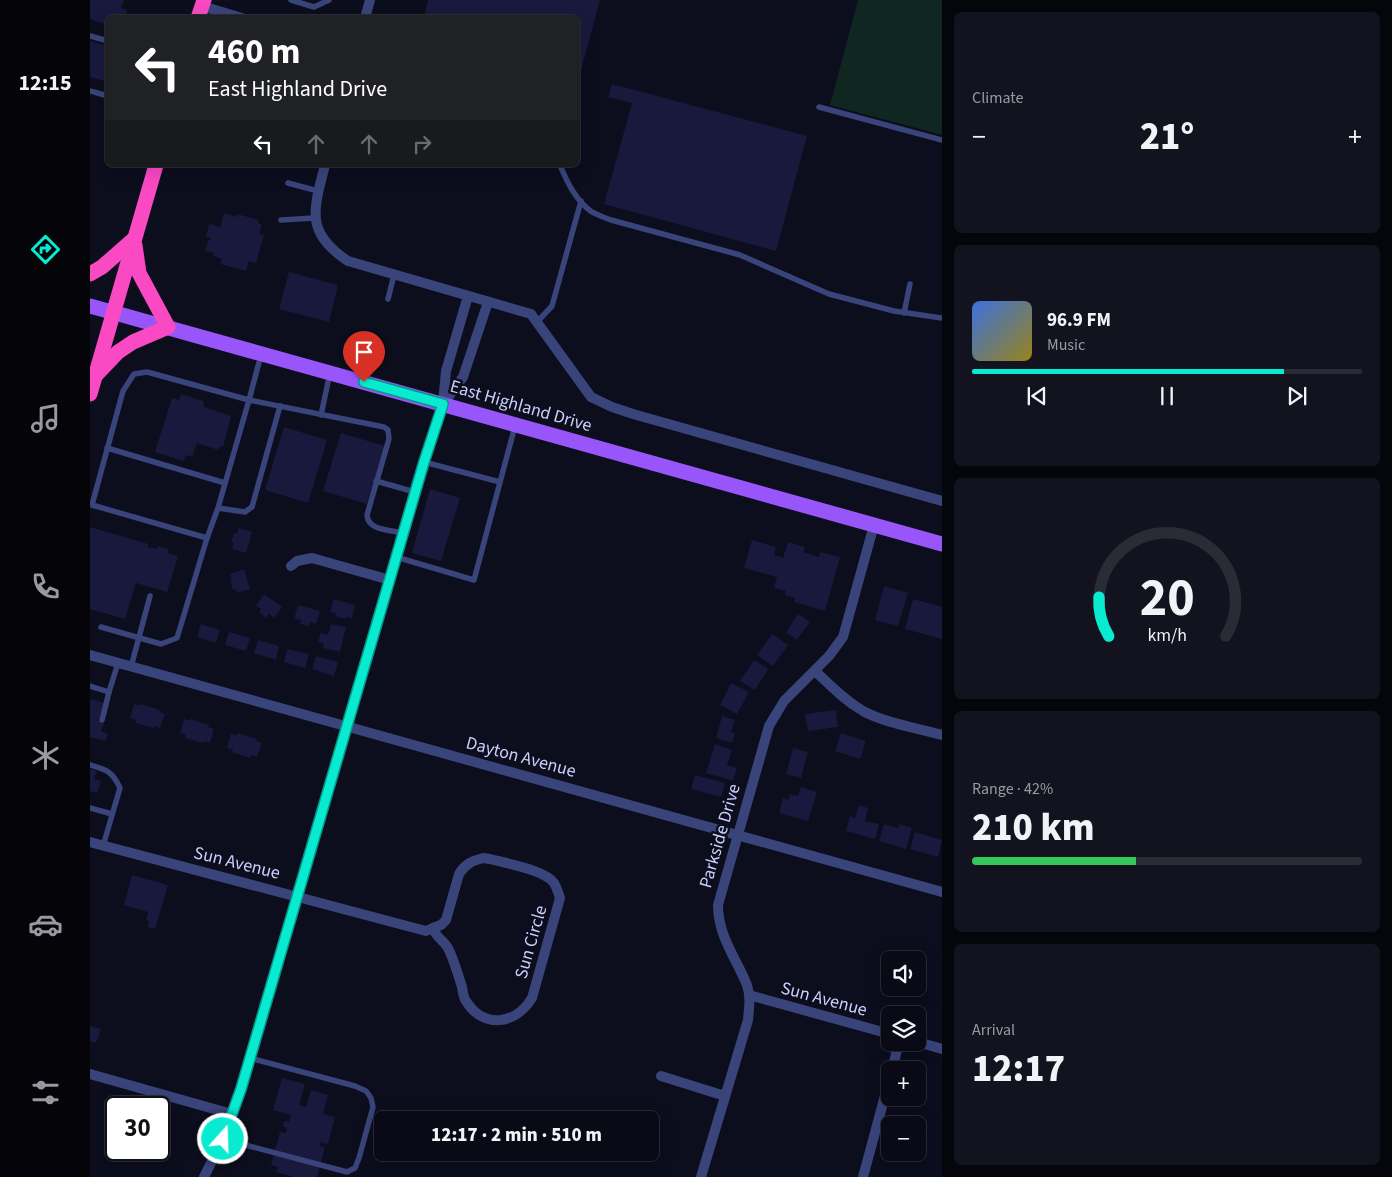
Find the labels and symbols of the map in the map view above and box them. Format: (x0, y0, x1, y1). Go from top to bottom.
pin (343, 331, 385, 382)
street label: East Highland Drive (447, 374, 595, 438)
street label: Dayton Avenue (463, 730, 579, 784)
street label: Parkside Drive (693, 781, 747, 891)
street label: Sun Avenue (191, 840, 283, 886)
street label: Sun Circle (509, 902, 553, 982)
street label: Sun Avenue (778, 975, 870, 1023)
speed limit sign: 30 (105, 1096, 170, 1161)
position arrow (196, 1112, 248, 1164)

